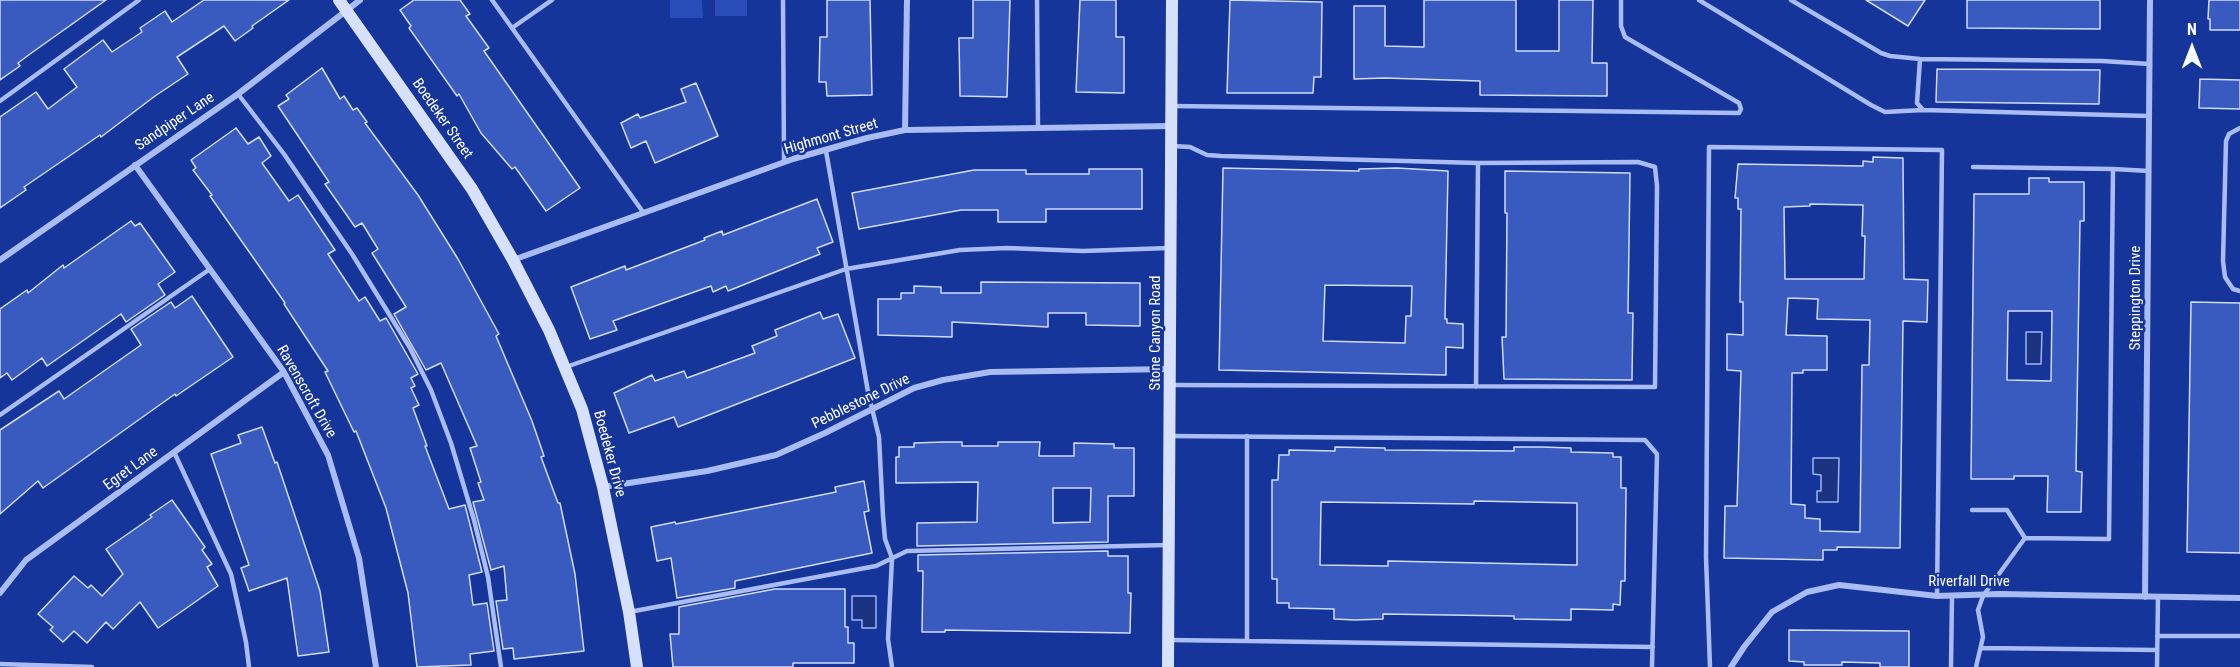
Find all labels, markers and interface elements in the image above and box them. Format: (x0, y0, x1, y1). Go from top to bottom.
north arrow (2162, 18, 2222, 78)
text: N (2187, 20, 2197, 39)
street label: Boedeker Street (408, 75, 476, 163)
street label: Sandpiper Lane (132, 89, 218, 155)
street label: Highmont Street (782, 115, 880, 159)
street label: Steppington Drive (2127, 246, 2145, 350)
street label: Stone Canyon Road (1147, 276, 1165, 390)
street label: Ravenscroft Drive (272, 342, 340, 442)
street label: Pebblestone Drive (809, 370, 913, 434)
street label: Boedeker Drive (589, 409, 629, 499)
street label: Egret Lane (100, 443, 162, 495)
street label: Riverfall Drive (1928, 573, 2010, 591)

